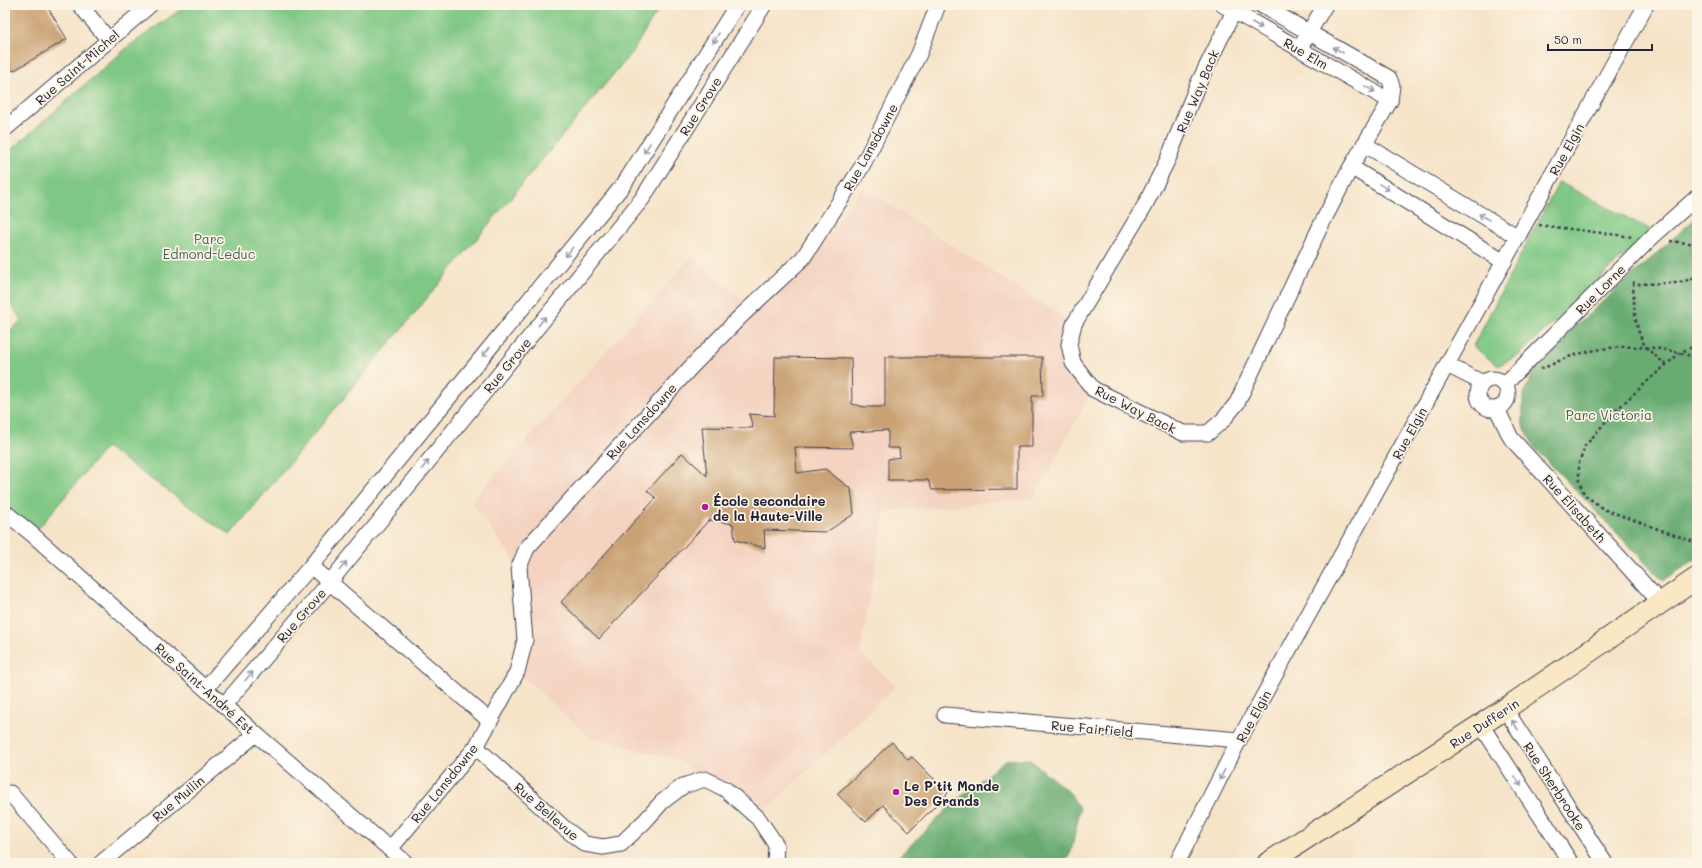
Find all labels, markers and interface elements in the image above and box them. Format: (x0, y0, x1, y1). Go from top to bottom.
one-way arrow (1251, 21, 1263, 29)
street label: Rue Saint-Michel (31, 26, 123, 108)
scale bar (1548, 26, 1652, 52)
text: 50 m (1554, 31, 1582, 47)
one-way arrow (712, 32, 720, 43)
street label: Rue Elm (1281, 33, 1331, 73)
one-way arrow (1332, 45, 1344, 53)
street label: Rue Way Back (1172, 47, 1222, 135)
street label: Rue Grove (675, 73, 725, 139)
one-way arrow (1364, 85, 1376, 93)
street label: Rue Lansdowne (839, 100, 901, 194)
street label: Rue Elgin (1545, 120, 1587, 178)
one-way arrow (642, 142, 650, 154)
one-way arrow (1378, 183, 1389, 191)
one-way arrow (1479, 213, 1490, 221)
park label: Parc Edmond-Leduc (163, 230, 256, 262)
one-way arrow (564, 246, 573, 257)
street label: Rue Lorne (1571, 260, 1629, 318)
one-way arrow (538, 316, 547, 326)
street label: Rue Grove (479, 334, 535, 396)
one-way arrow (482, 347, 490, 358)
street label: Rue Lansdowne (602, 379, 680, 463)
street label: Rue Way Back (1093, 381, 1180, 437)
street label: Rue Elgin (1388, 404, 1430, 462)
park label: Parc Victoria (1566, 406, 1652, 423)
one-way arrow (420, 460, 429, 471)
street label: Rue Élisabeth (1540, 470, 1610, 546)
place label: École secondaire de la Haute-Ville (713, 492, 826, 524)
marker: École secondaire de la Haute-Ville (700, 502, 710, 512)
one-way arrow (338, 560, 347, 571)
street label: Rue Grove (273, 584, 329, 646)
street label: Rue Saint-André Est (152, 639, 258, 737)
one-way arrow (245, 670, 254, 681)
street label: Rue Elgin (1232, 687, 1274, 745)
street label: Rue Dufferin (1446, 694, 1522, 752)
street label: Rue Fairfield (1050, 716, 1134, 740)
one-way arrow (1511, 719, 1519, 730)
street label: Rue Sherbrooke (1520, 739, 1590, 833)
street label: Rue Lansdowne (407, 740, 481, 826)
one-way arrow (1218, 769, 1225, 781)
street label: Rue Mullin (148, 771, 208, 825)
one-way arrow (1514, 775, 1522, 786)
place label: Le P’tit Monde Des Grands (904, 777, 999, 809)
street label: Rue Bellevue (511, 778, 583, 844)
marker: Le P’tit Monde Des Grands (891, 787, 901, 797)

